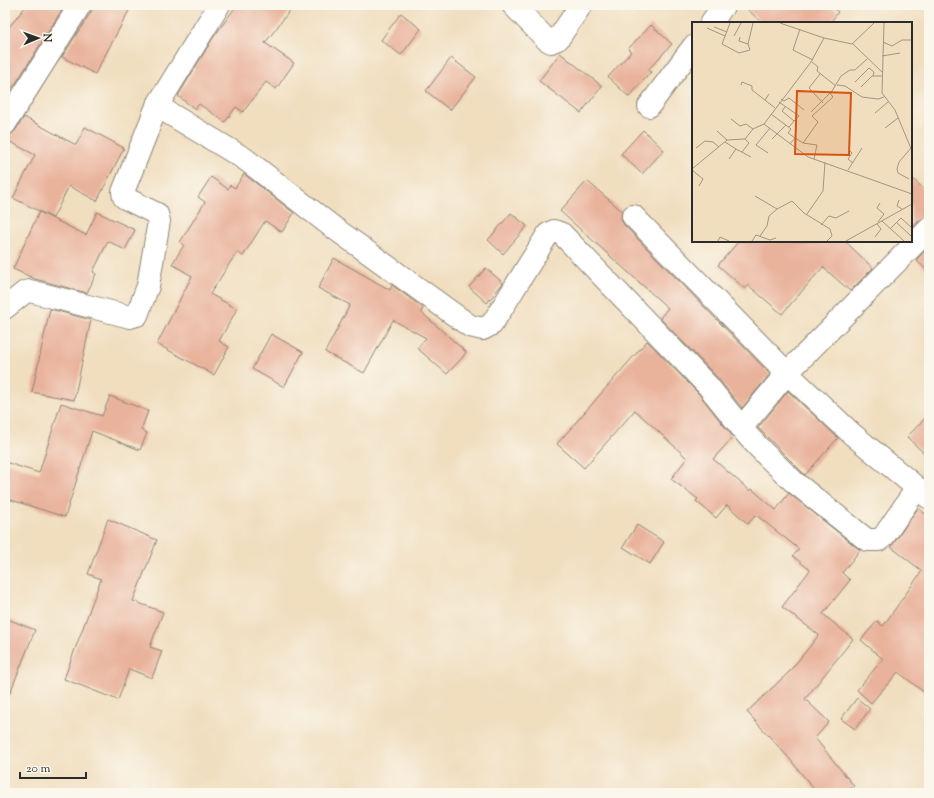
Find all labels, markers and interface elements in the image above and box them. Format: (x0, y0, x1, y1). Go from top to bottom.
north arrow (18, 18, 58, 58)
inset map (692, 22, 912, 242)
text: N (39, 32, 55, 43)
scale bar (20, 754, 86, 780)
text: 20 m (26, 760, 51, 778)

